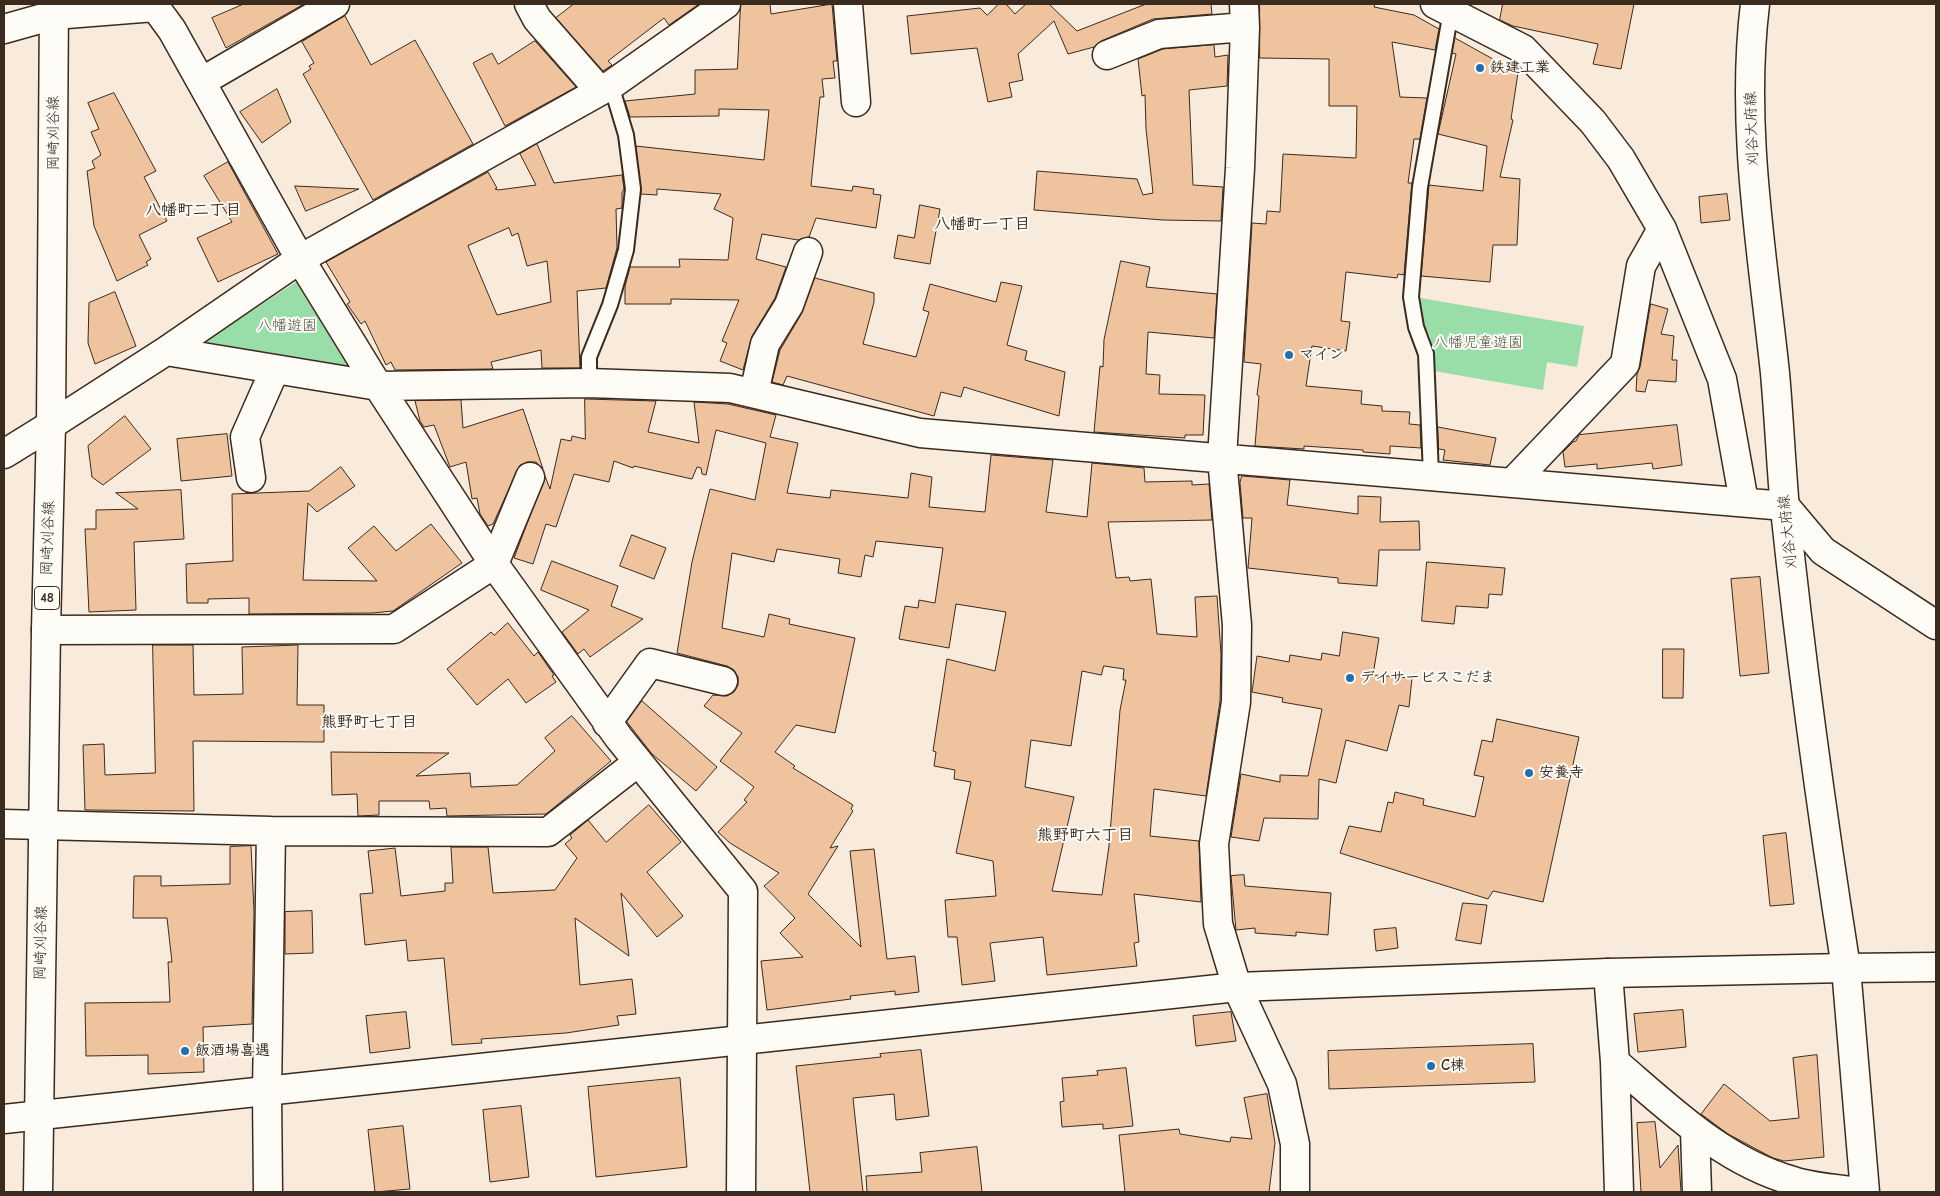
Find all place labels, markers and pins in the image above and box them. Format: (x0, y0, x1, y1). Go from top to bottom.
place label: 鉄建工業 (1490, 59, 1550, 77)
marker: 鉄建工業 (1474, 62, 1486, 74)
place label: マイン (1299, 346, 1344, 364)
marker: マイン (1283, 349, 1295, 361)
place label: デイサービスこだま (1360, 669, 1495, 687)
marker: デイサービスこだま (1344, 672, 1356, 684)
place label: 安養寺 (1539, 764, 1584, 782)
marker: 安養寺 (1523, 767, 1535, 779)
place label: 飯酒場喜遇 (195, 1042, 270, 1060)
marker: 飯酒場喜遇 (179, 1045, 191, 1057)
place label: C棟 (1441, 1057, 1465, 1075)
marker: C棟 (1425, 1060, 1437, 1072)

